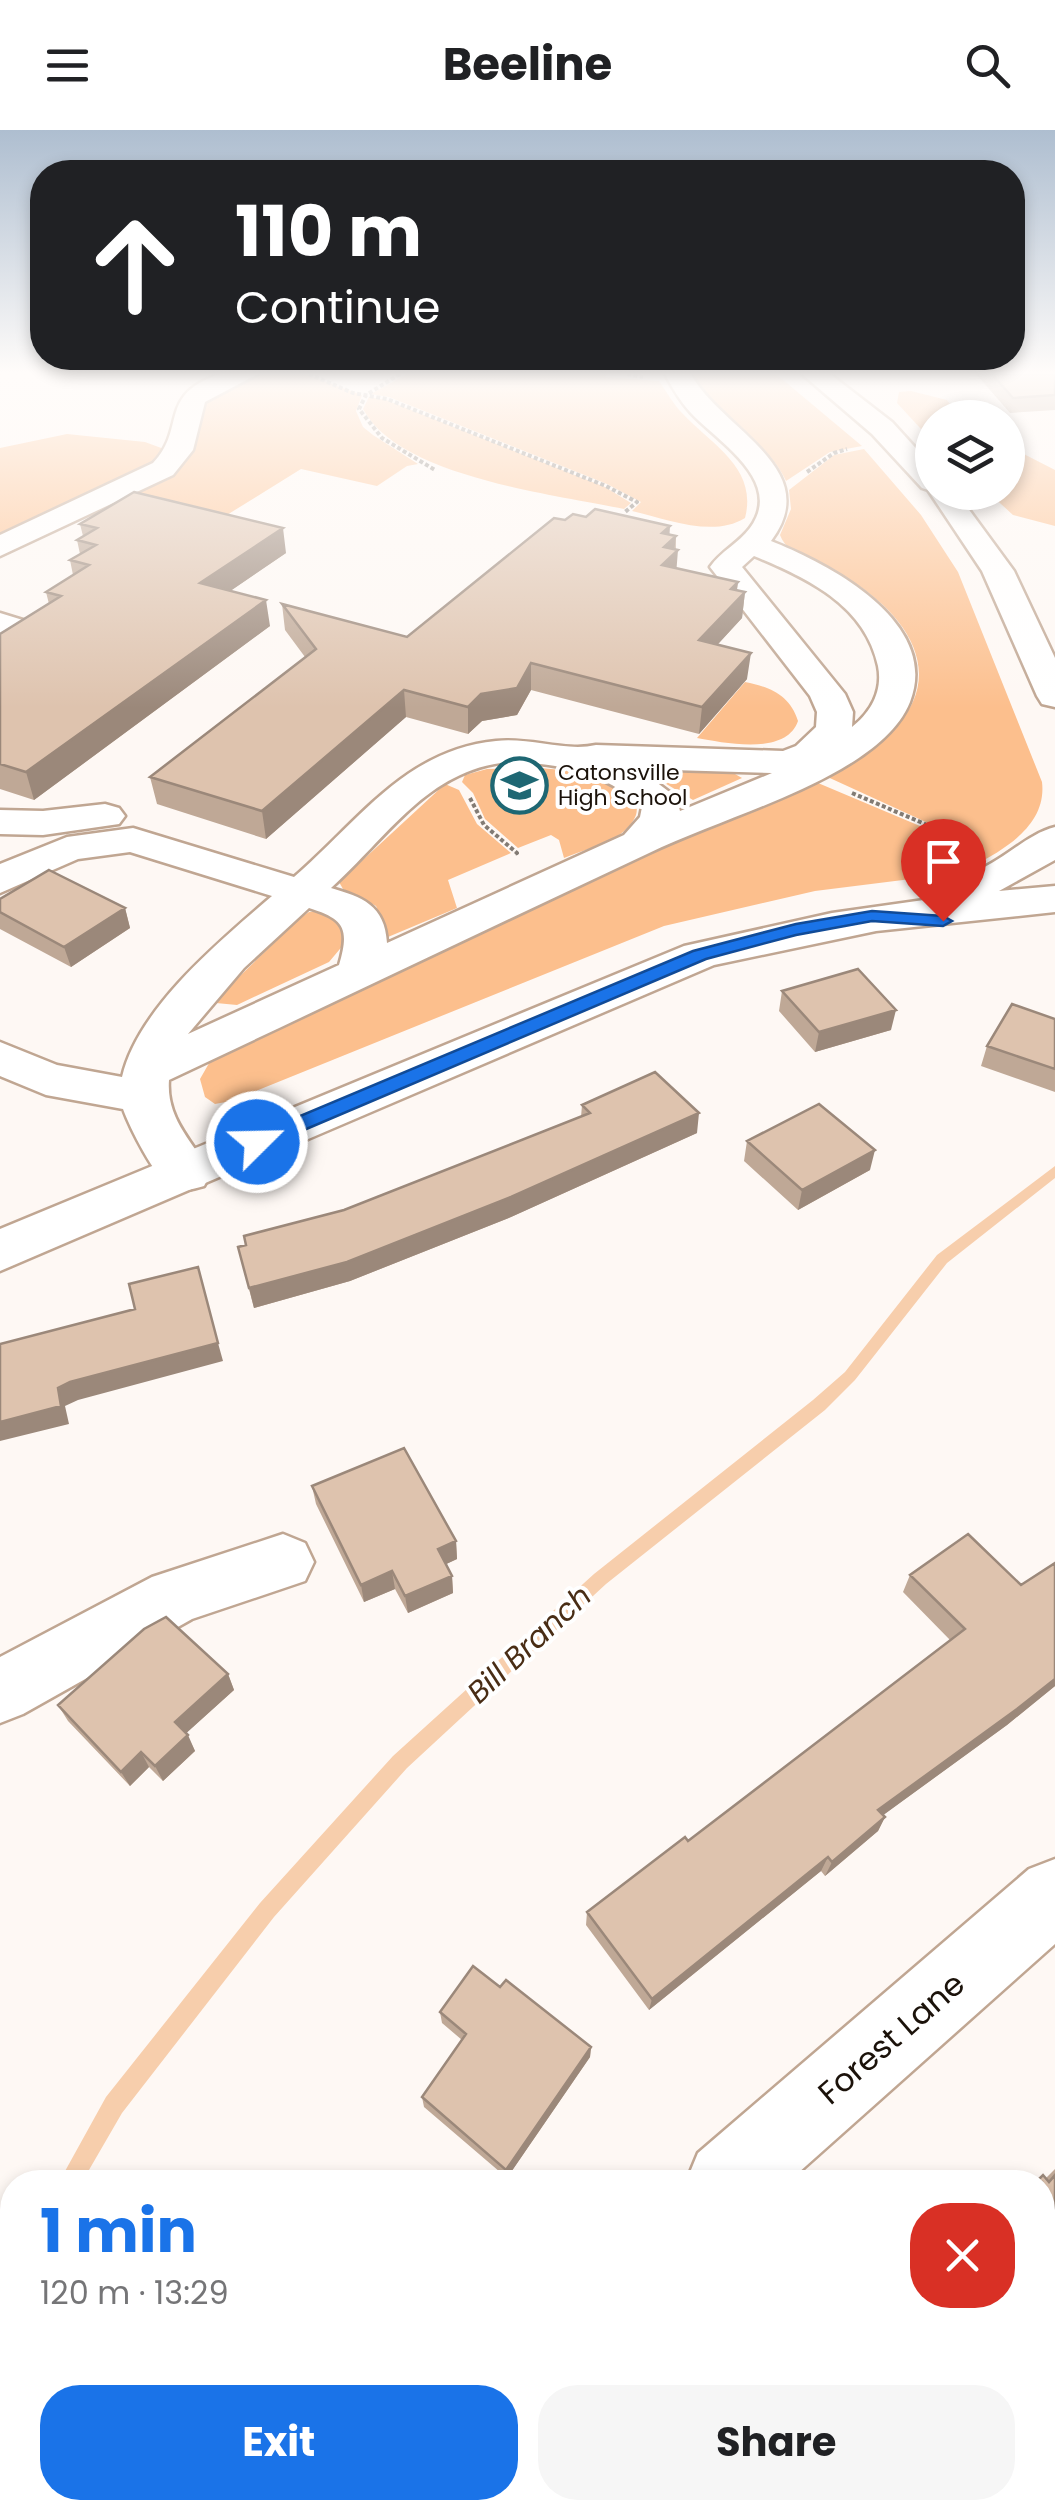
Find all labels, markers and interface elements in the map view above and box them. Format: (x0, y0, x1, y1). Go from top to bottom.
text: Beeline (443, 33, 612, 96)
icon: menu (40, 38, 95, 93)
icon: search (960, 38, 1015, 93)
text: 110 m (235, 182, 422, 281)
icon: ahead (70, 200, 200, 330)
text: Continue (235, 276, 440, 339)
map controls (915, 400, 1025, 510)
button: layers (915, 400, 1025, 510)
school or university icon: Catonsville High School (489, 755, 549, 815)
place label: Catonsville High School (558, 757, 687, 813)
pin (901, 819, 986, 922)
icon: arrive (916, 834, 971, 889)
position arrow (205, 1090, 309, 1194)
water label: Bill Branch (457, 1575, 601, 1713)
street label: Forest Lane (808, 1962, 974, 2114)
text: 1 min (40, 2189, 197, 2273)
button: close (910, 2203, 1015, 2308)
text: 120 m · 13:29 (40, 2270, 229, 2315)
button: Exit (40, 2385, 518, 2500)
button: Share (538, 2385, 1015, 2500)

